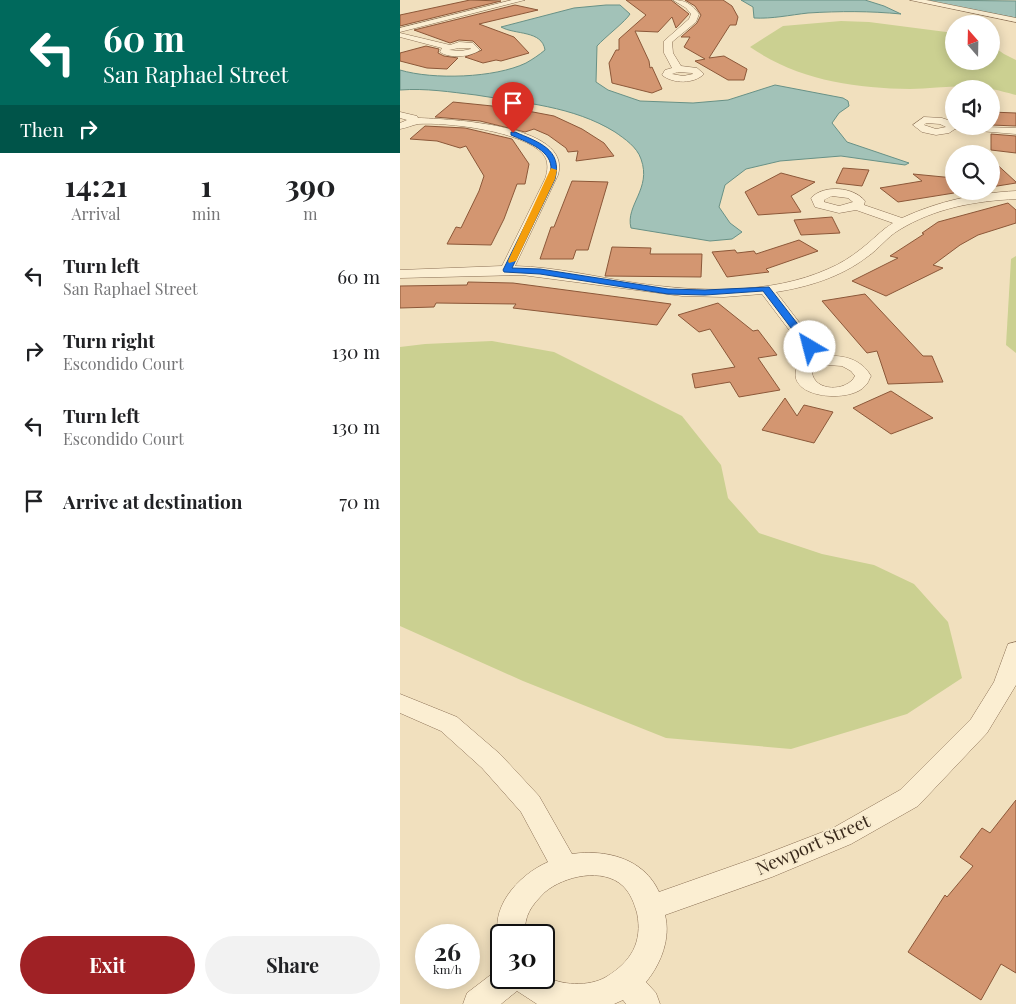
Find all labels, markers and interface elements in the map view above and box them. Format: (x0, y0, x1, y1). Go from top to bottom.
text: 60 m (103, 14, 185, 61)
north arrow (945, 15, 1000, 70)
map controls (945, 15, 1000, 200)
icon: left (20, 20, 85, 85)
text: San Raphael Street (103, 59, 288, 89)
button: sound (945, 80, 1000, 135)
pin (492, 82, 534, 133)
icon: arrive (499, 89, 527, 117)
icon: right (74, 115, 102, 143)
text: Then (20, 116, 64, 142)
button: search (945, 145, 1000, 200)
text: 14:21 (64, 165, 128, 205)
text: 1 (201, 165, 212, 205)
text: 390 (285, 165, 336, 205)
text: Arrival (71, 203, 121, 224)
text: min (192, 203, 221, 224)
text: m (303, 203, 317, 224)
text: Turn left (63, 252, 140, 278)
icon: left (20, 262, 48, 290)
text: 60 m (337, 263, 380, 289)
text: San Raphael Street (63, 278, 198, 299)
position arrow (783, 320, 835, 372)
text: Turn right (63, 327, 155, 353)
icon: right (20, 337, 48, 365)
text: 130 m (332, 338, 380, 364)
text: Escondido Court (63, 353, 184, 374)
text: Turn left (63, 402, 140, 428)
icon: left (20, 412, 48, 440)
text: 130 m (332, 413, 380, 439)
text: Escondido Court (63, 428, 184, 449)
icon: arrive (20, 487, 48, 515)
text: Arrive at destination (63, 488, 243, 514)
text: 70 m (339, 488, 380, 514)
street label: Newport Street (752, 808, 874, 880)
speed limit sign: 30 (490, 924, 555, 989)
text: 26 (434, 934, 461, 967)
button: Exit (20, 936, 195, 994)
button: Share (205, 936, 380, 994)
text: km/h (433, 961, 462, 977)

